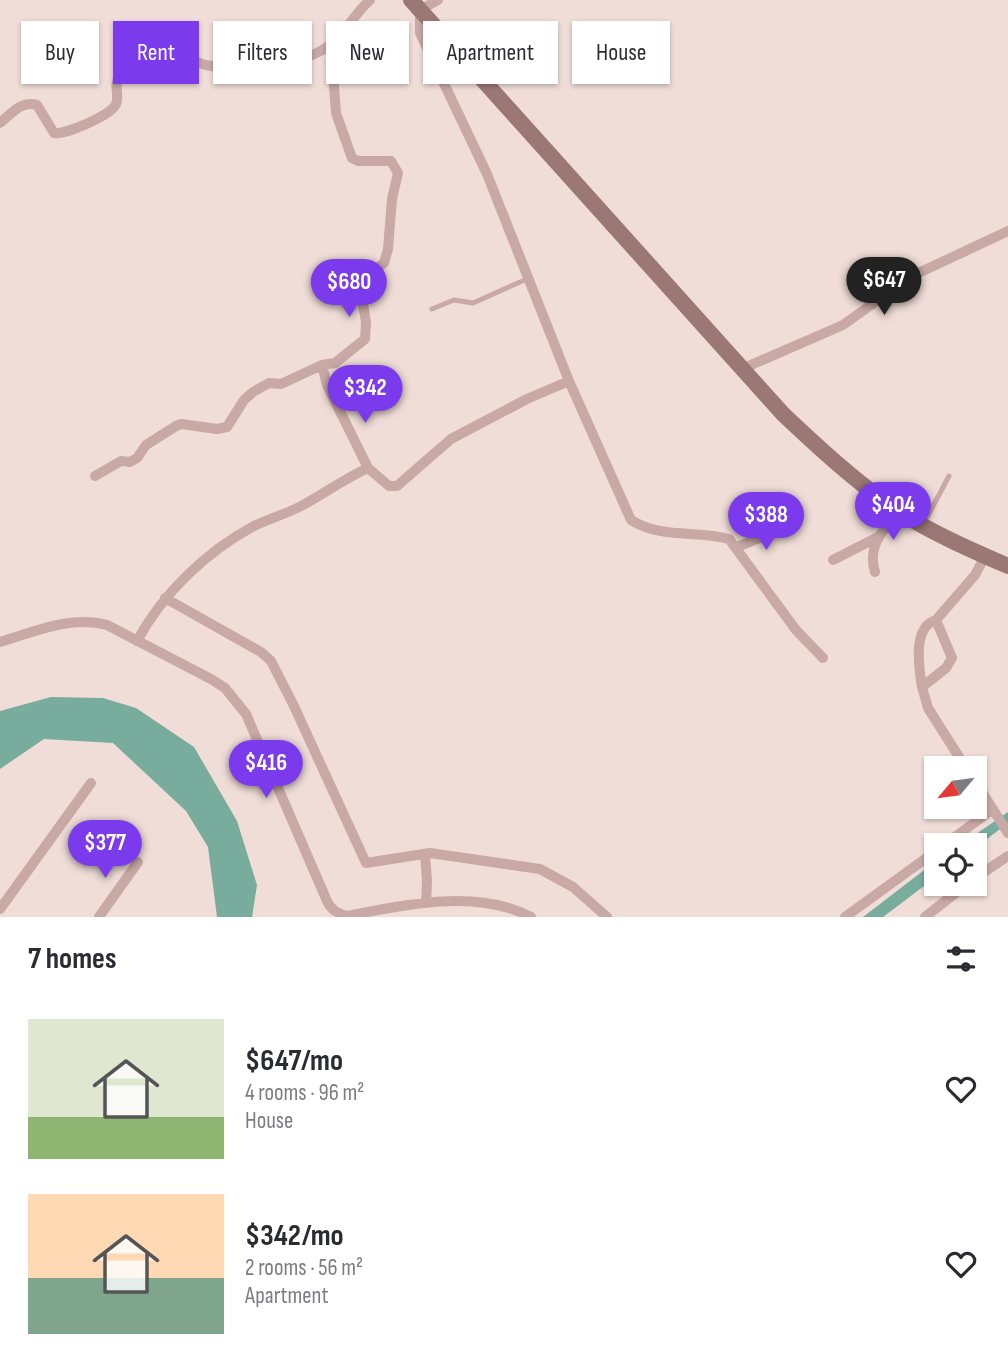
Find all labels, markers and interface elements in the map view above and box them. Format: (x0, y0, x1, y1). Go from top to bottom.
chip: Buy (21, 21, 99, 84)
chip: Rent (113, 21, 199, 84)
chip: Filters (213, 21, 312, 84)
chip: New (326, 21, 409, 84)
chip: Apartment (423, 21, 558, 84)
chip: House (572, 21, 670, 84)
pin: $647 (843, 258, 925, 317)
pin: $680 (308, 260, 390, 319)
text: $647 (862, 266, 906, 294)
text: $680 (327, 268, 371, 296)
pin: $342 (324, 366, 406, 425)
text: $342 (344, 374, 386, 402)
pin: $404 (852, 482, 934, 542)
text: $404 (871, 491, 915, 519)
pin: $388 (725, 492, 807, 552)
text: $388 (744, 501, 788, 529)
pin: $416 (225, 740, 307, 800)
text: $416 (245, 749, 287, 777)
north arrow (924, 756, 987, 819)
map controls (924, 756, 987, 896)
pin: $377 (64, 820, 146, 880)
text: $377 (84, 829, 126, 857)
button: locate (924, 833, 987, 896)
icon: filters (942, 940, 980, 978)
text: 7 homes (28, 941, 116, 977)
text: $647/mo (245, 1043, 343, 1079)
icon: home (84, 1047, 168, 1131)
icon: heart (942, 1070, 980, 1108)
text: 4 rooms · 96 m² (245, 1079, 364, 1107)
text: House (245, 1107, 293, 1135)
text: $342/mo (245, 1218, 344, 1254)
icon: home (84, 1222, 168, 1306)
icon: heart (942, 1245, 980, 1283)
text: 2 rooms · 56 m² (245, 1254, 363, 1282)
text: Apartment (245, 1282, 329, 1310)

